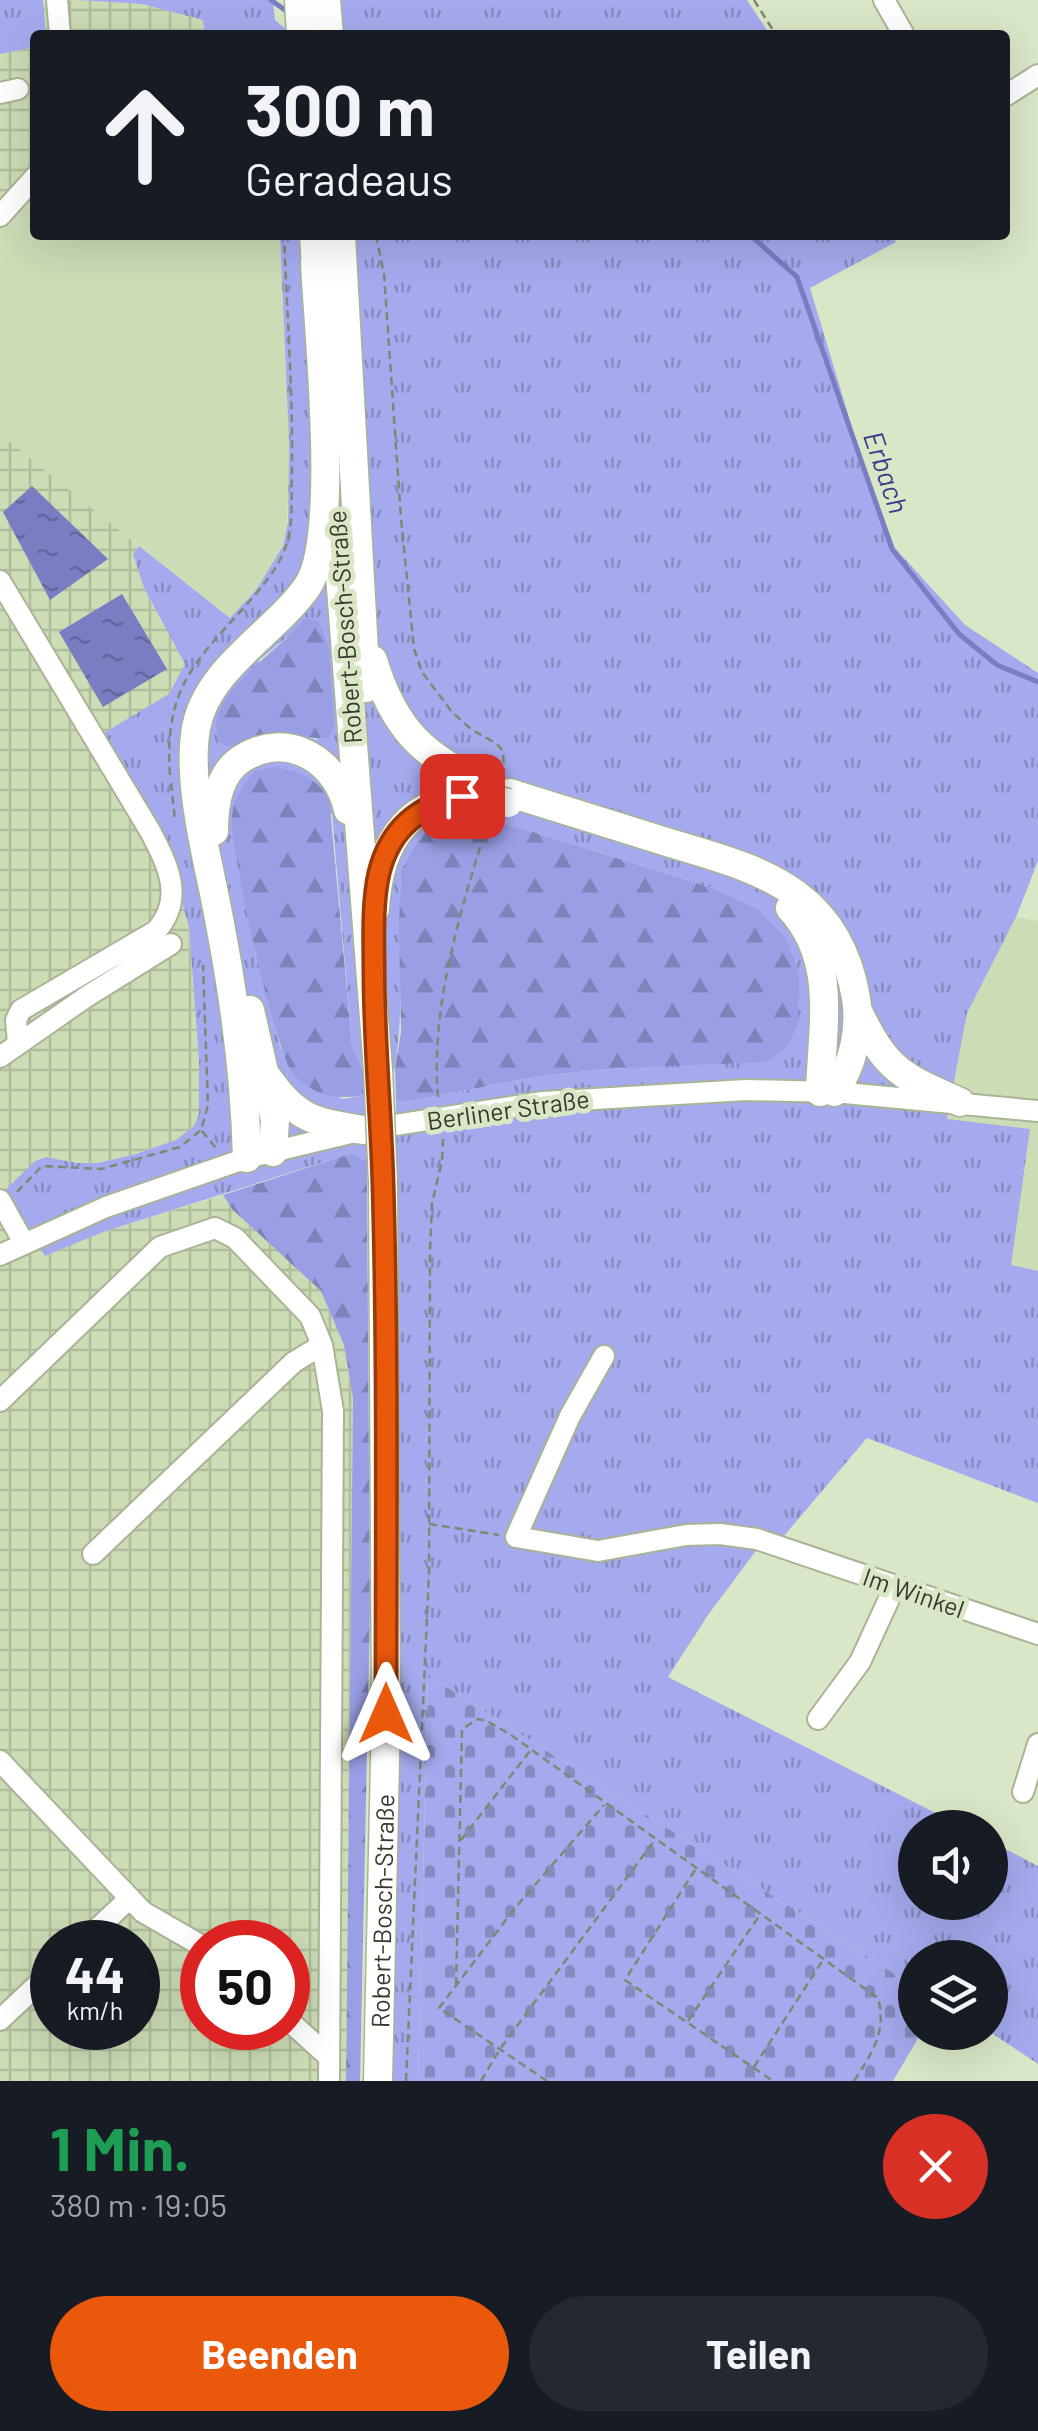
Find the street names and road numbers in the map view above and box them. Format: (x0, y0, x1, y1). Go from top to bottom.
street label: Robert-Bosch-Straße (321, 509, 367, 745)
street label: Berliner Straße (425, 1083, 591, 1135)
street label: Im Winkel (859, 1561, 969, 1623)
street label: Robert-Bosch-Straße (364, 1794, 399, 2028)

